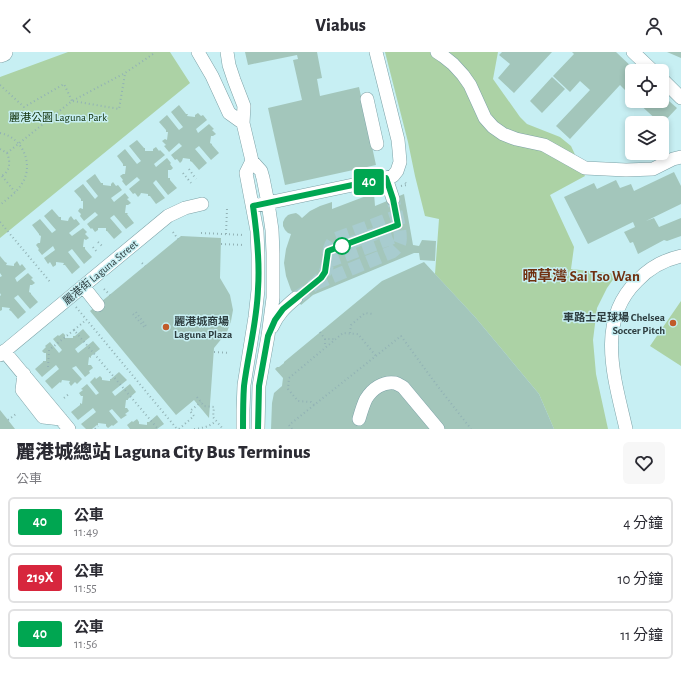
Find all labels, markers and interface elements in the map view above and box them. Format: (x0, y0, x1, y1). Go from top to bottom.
icon: back (16, 15, 38, 37)
icon: person (643, 15, 665, 37)
text: Viabus (315, 17, 366, 35)
map controls (625, 64, 669, 160)
button: locate (625, 64, 669, 108)
park label: 麗港公園 Laguna Park (9, 112, 107, 123)
button: layers (625, 116, 669, 160)
line badge: 40 (351, 169, 387, 195)
text: 40 (362, 175, 376, 189)
street label: 麗港街 Laguna Street (60, 237, 140, 307)
unlabelled marker (333, 237, 351, 255)
district label: 晒草灣 Sai Tso Wan (522, 268, 640, 284)
place label: 車路士足球場 Chelsea Soccer Pitch (563, 311, 666, 336)
place label: 麗港城商場 Laguna Plaza (174, 315, 233, 340)
marker: 車路士足球場 Chelsea Soccer Pitch (668, 318, 678, 328)
marker: 麗港城商場 Laguna Plaza (161, 322, 171, 332)
button: heart (623, 442, 665, 484)
text: 麗港城總站 Laguna City Bus Terminus (16, 443, 311, 462)
text: 公車 (16, 473, 42, 486)
text: 公車 (74, 508, 104, 523)
text: 40 (33, 515, 47, 529)
text: 4 分鐘 (623, 516, 663, 531)
text: 11:49 (74, 526, 98, 539)
text: 公車 (74, 564, 104, 579)
text: 219X (26, 571, 54, 585)
text: 10 分鐘 (617, 572, 663, 587)
text: 11:55 (74, 582, 97, 595)
text: 公車 (74, 620, 104, 635)
text: 40 (33, 627, 47, 641)
text: 11 分鐘 (620, 628, 663, 643)
text: 11:56 (74, 638, 97, 651)

